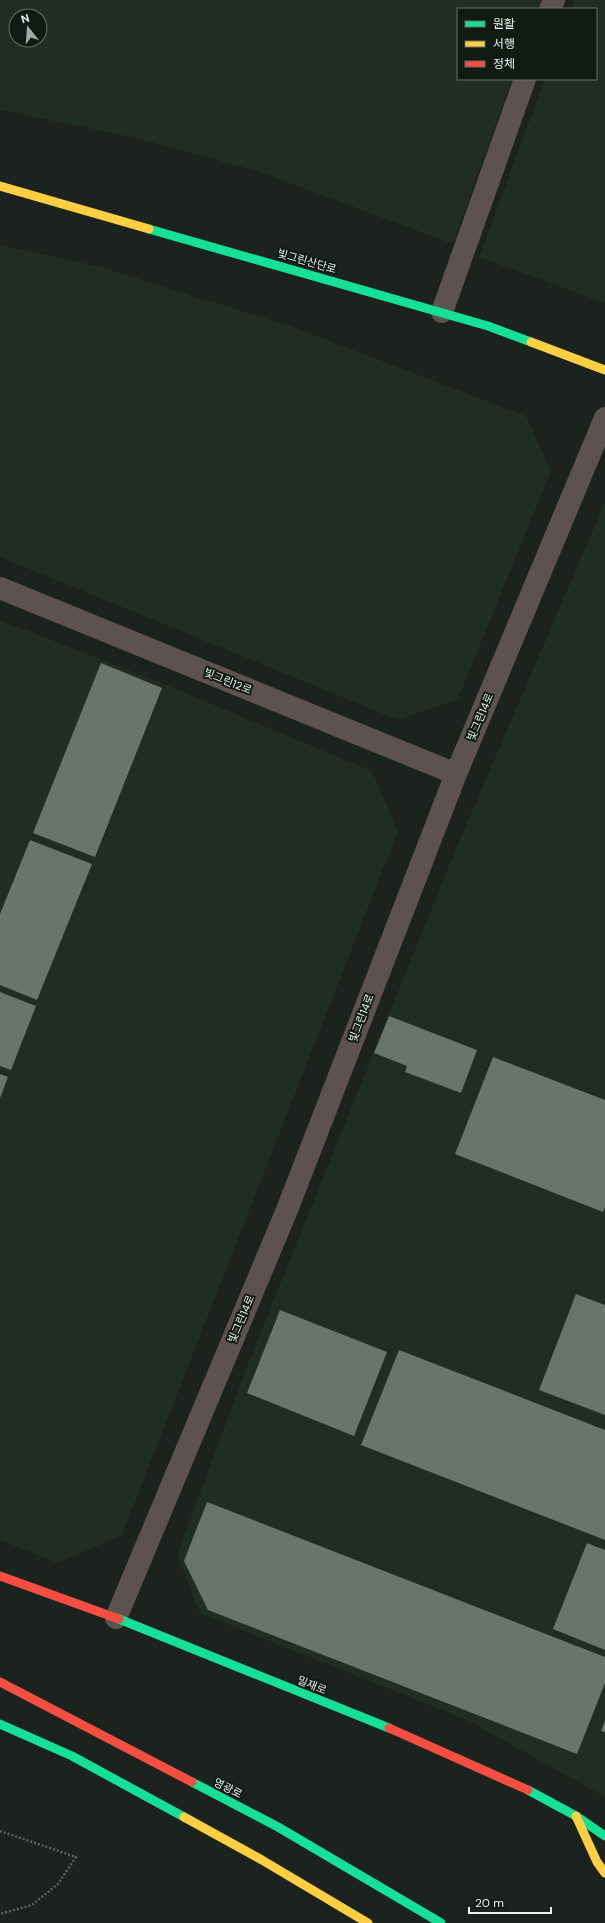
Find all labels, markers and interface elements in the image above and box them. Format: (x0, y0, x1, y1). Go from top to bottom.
north arrow (8, 8, 48, 48)
legend (457, 8, 597, 80)
text: N (19, 11, 31, 26)
text: 원활 (493, 16, 515, 32)
text: 서행 (493, 36, 515, 52)
text: 정체 (493, 56, 515, 72)
street label: 빛그린산단로 (276, 246, 338, 276)
street label: 빛그린12로 (202, 665, 254, 697)
street label: 빛그린14로 (464, 691, 496, 743)
street label: 빛그린14로 (345, 992, 377, 1044)
street label: 빛그린14로 (225, 1293, 257, 1345)
street label: 밀재로 (295, 1673, 329, 1697)
street label: 영광로 (211, 1775, 245, 1801)
scale bar (469, 1889, 551, 1915)
text: 20 m (475, 1895, 504, 1911)

